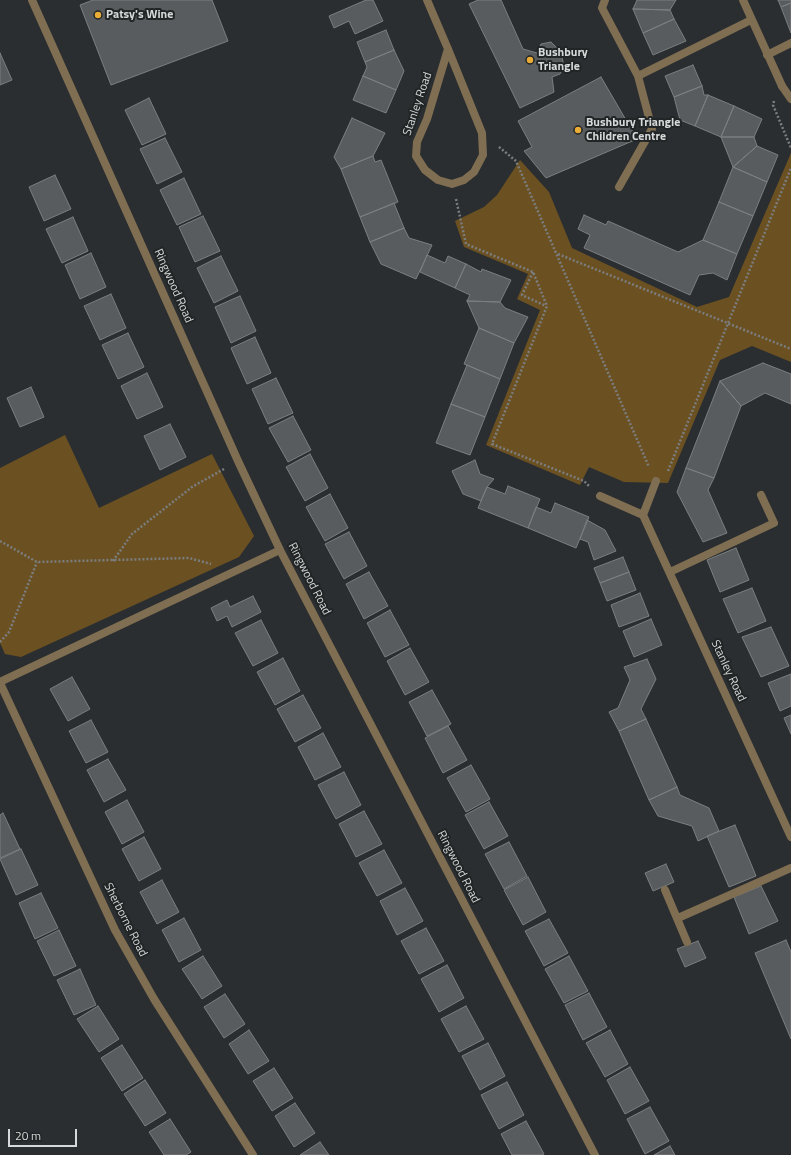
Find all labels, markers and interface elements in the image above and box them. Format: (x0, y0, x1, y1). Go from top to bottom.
place label: Patsy's Wine (106, 8, 173, 22)
marker: Patsy's Wine (93, 10, 103, 20)
place label: Bushbury Triangle (538, 46, 588, 74)
marker: Bushbury Triangle (525, 55, 535, 65)
street label: Stanley Road (400, 70, 436, 138)
place label: Bushbury Triangle Children Centre (586, 116, 680, 144)
marker: Bushbury Triangle Children Centre (573, 125, 583, 135)
street label: Ringwood Road (150, 247, 196, 325)
street label: Ringwood Road (285, 540, 333, 618)
street label: Stanley Road (707, 638, 749, 704)
street label: Ringwood Road (434, 828, 482, 906)
street label: Sherborne Road (100, 881, 150, 959)
scale bar (10, 1121, 79, 1147)
text: 20 m (15, 1126, 41, 1145)

